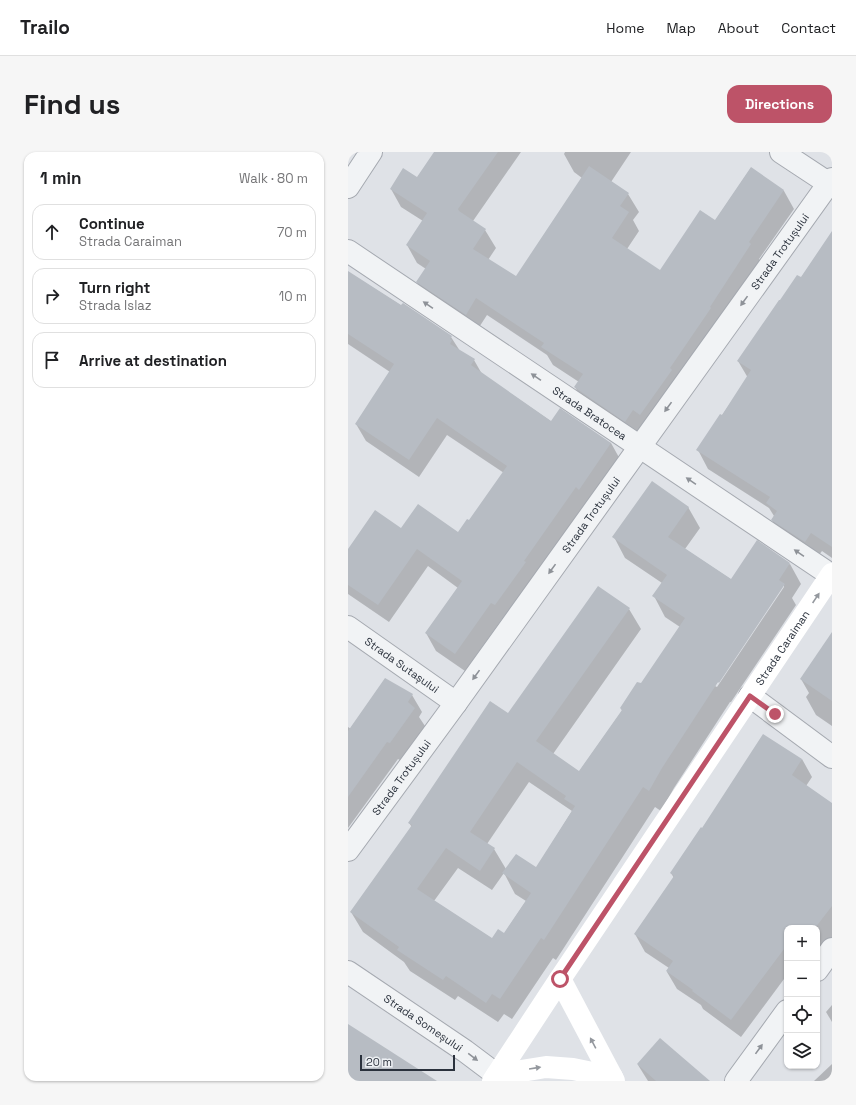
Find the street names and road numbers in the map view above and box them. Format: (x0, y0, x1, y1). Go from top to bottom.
street label: Strada Trotușului (748, 210, 812, 292)
street label: Strada Bratocea (550, 383, 630, 443)
street label: Strada Trotușului (559, 474, 623, 556)
street label: Strada Caraiman (752, 608, 813, 688)
street label: Strada Sutașului (362, 634, 442, 696)
street label: Strada Trotușului (369, 737, 434, 818)
street label: Strada Someșului (381, 991, 466, 1055)

